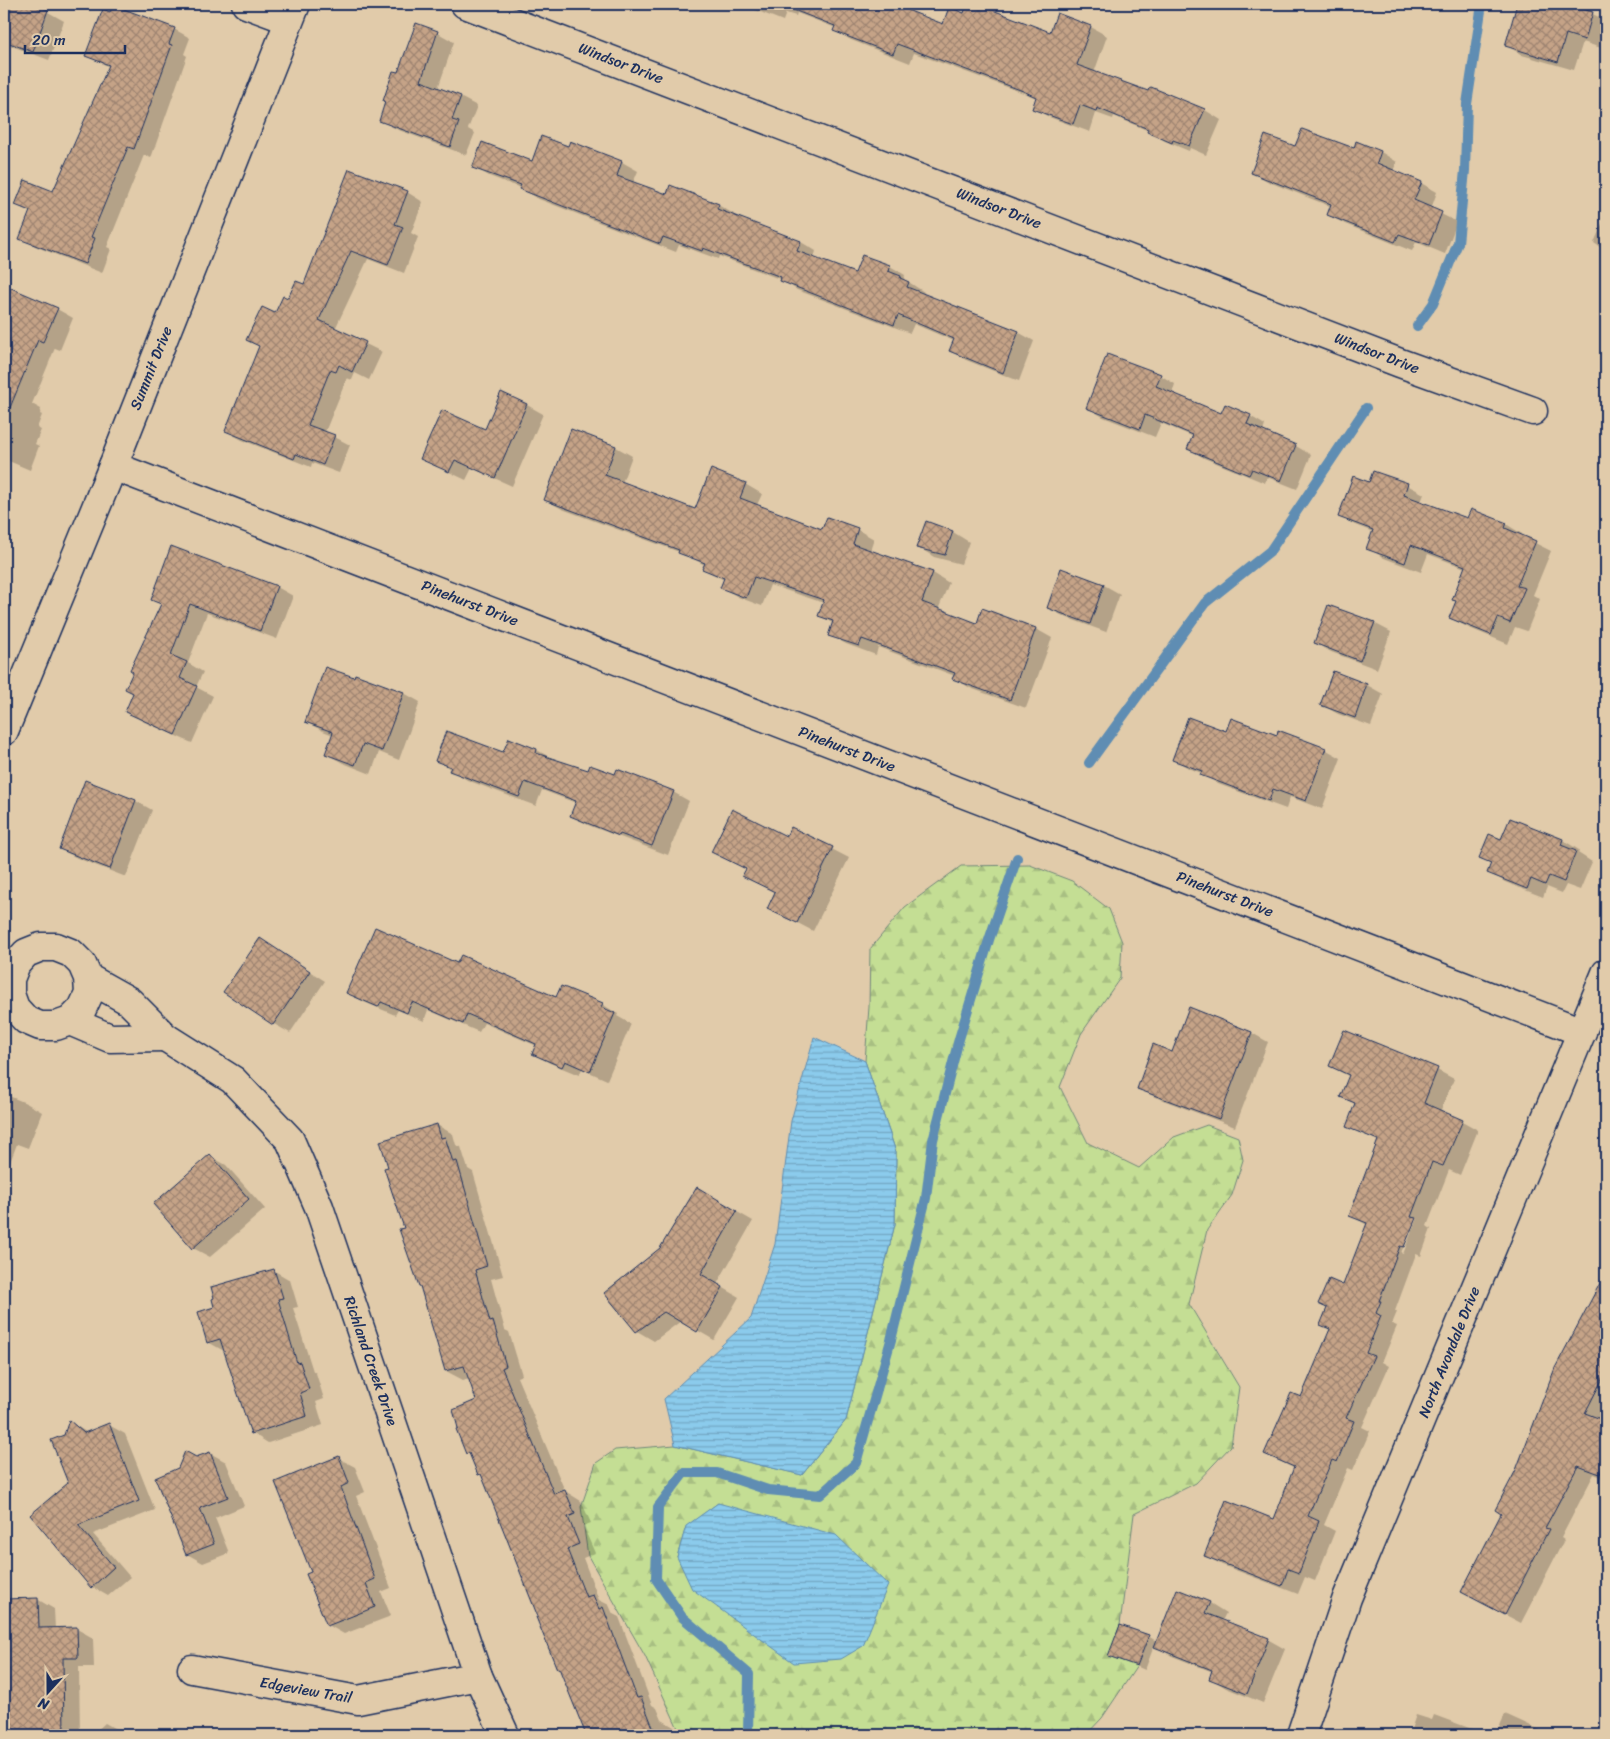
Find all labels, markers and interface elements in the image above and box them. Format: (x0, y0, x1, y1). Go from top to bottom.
scale bar (25, 22, 125, 54)
text: 20 m (32, 27, 66, 53)
street label: Windsor Drive (575, 35, 668, 91)
street label: Windsor Drive (953, 180, 1046, 236)
street label: Summit Drive (122, 322, 180, 414)
street label: Windsor Drive (1331, 325, 1424, 381)
street label: Pinehurst Drive (418, 573, 523, 634)
street label: Pinehurst Drive (795, 719, 900, 780)
street label: Pinehurst Drive (1173, 864, 1278, 925)
street label: North Avondale Drive (1411, 1282, 1487, 1422)
street label: Richland Creek Drive (337, 1292, 405, 1430)
north arrow (22, 1666, 72, 1716)
street label: Edgeview Trail (258, 1669, 355, 1711)
text: N (34, 1690, 53, 1717)

